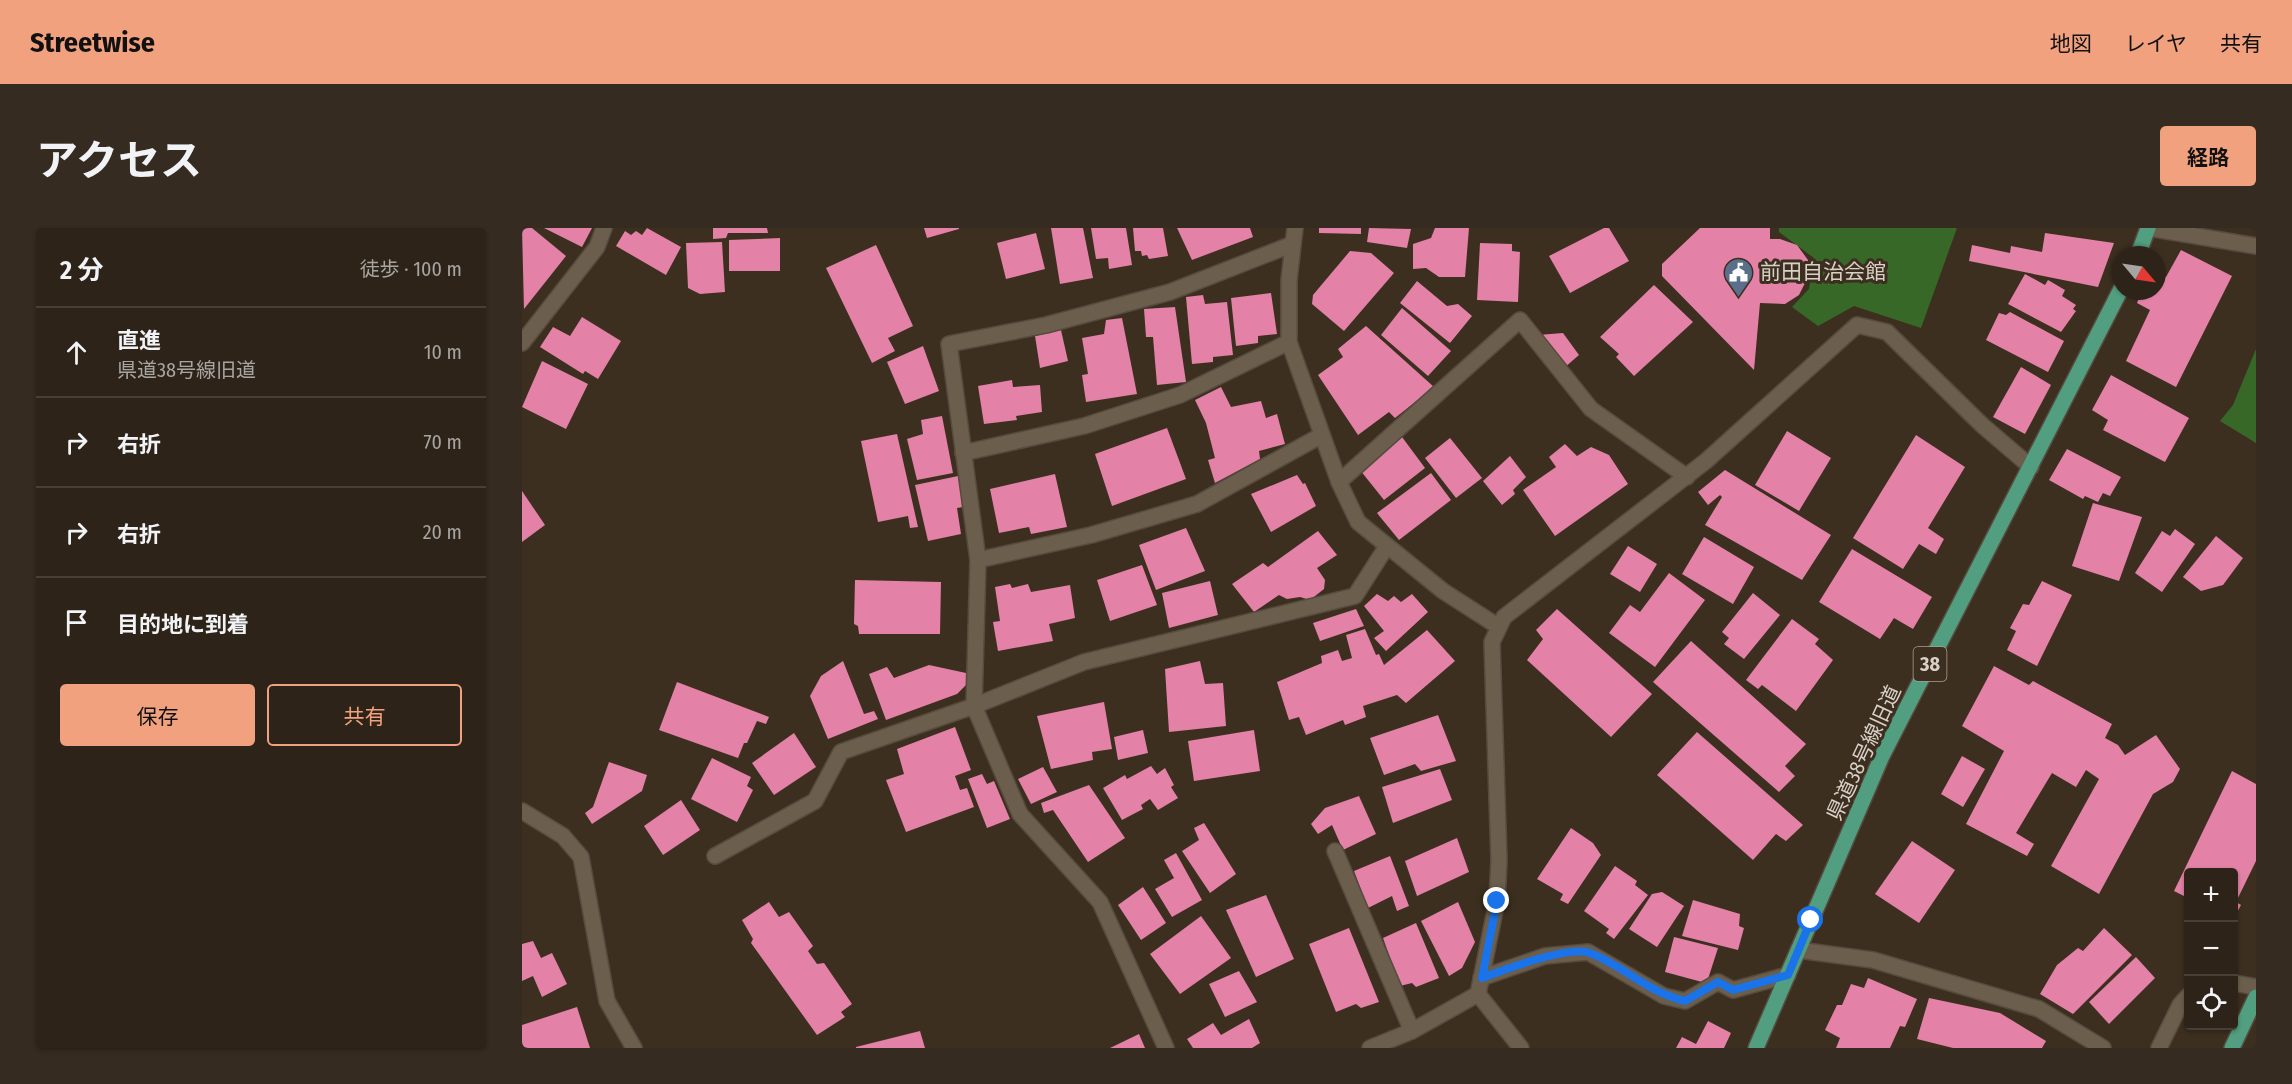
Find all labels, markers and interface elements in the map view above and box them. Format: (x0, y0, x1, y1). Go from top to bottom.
text: Streetwise (30, 26, 155, 59)
text: 地図 (2050, 31, 2092, 57)
text: レイヤ (2125, 31, 2187, 57)
text: 共有 (2220, 31, 2262, 57)
button: 経路 (2160, 126, 2256, 186)
text: アクセス (36, 136, 202, 186)
north arrow (2112, 246, 2166, 300)
text: 2 分 (60, 255, 103, 286)
public building icon: 前田自治会館 (1723, 256, 1755, 298)
text: 徒歩 · 100 m (360, 257, 462, 281)
place label: 前田自治会館 (1760, 259, 1886, 285)
text: 直進 (117, 327, 161, 354)
icon: ahead (60, 336, 93, 369)
text: 10 m (424, 340, 462, 364)
text: 県道38号線旧道 (117, 358, 256, 382)
icon: right (60, 426, 93, 459)
text: 70 m (424, 430, 462, 454)
text: 右折 (117, 431, 161, 458)
icon: right (60, 516, 93, 549)
text: 20 m (423, 520, 462, 544)
text: 右折 (117, 521, 161, 548)
icon: arrive (60, 606, 93, 639)
text: 目的地に到着 (117, 611, 249, 638)
road number: 38 (1914, 647, 1946, 681)
street label: 県道38号線旧道 (1821, 681, 1907, 825)
button: 保存 (60, 684, 255, 746)
button: 共有 (267, 684, 462, 746)
map controls (2184, 868, 2238, 1030)
button: + (2184, 868, 2238, 922)
route end (1483, 887, 1509, 913)
route start (1797, 906, 1823, 932)
button: − (2184, 922, 2238, 976)
button: locate (2184, 976, 2238, 1030)

